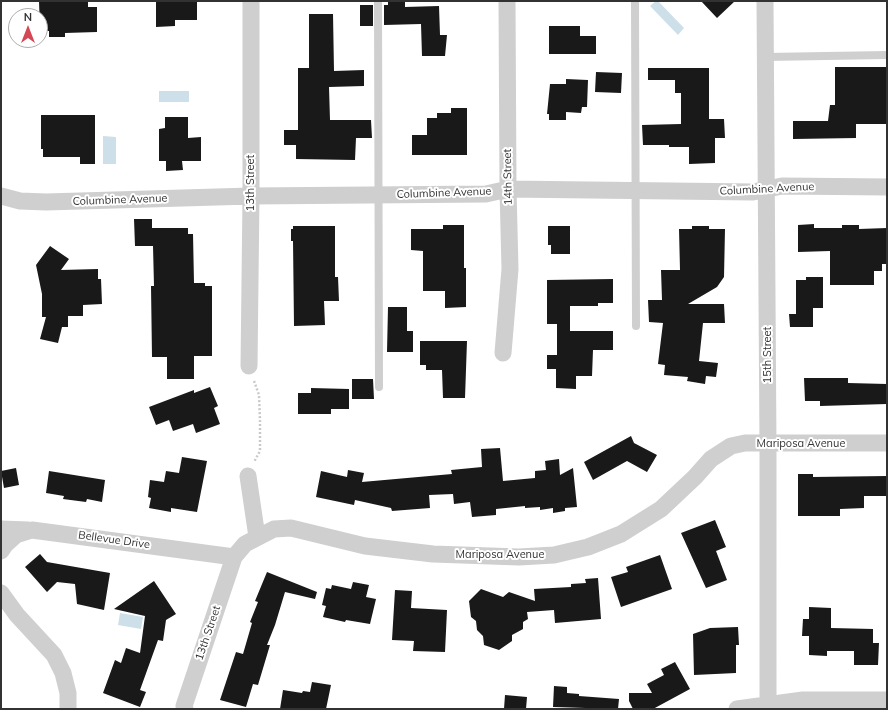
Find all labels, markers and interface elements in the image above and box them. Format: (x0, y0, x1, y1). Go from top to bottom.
north arrow (8, 8, 48, 48)
text: N (24, 10, 32, 24)
street label: 14th Street (501, 148, 515, 206)
street label: 13th Street (244, 155, 258, 211)
street label: Columbine Avenue (719, 180, 815, 198)
street label: Columbine Avenue (396, 185, 492, 201)
street label: Columbine Avenue (72, 192, 168, 208)
street label: 15th Street (761, 327, 775, 383)
street label: Mariposa Avenue (757, 437, 845, 451)
street label: Bellevue Drive (77, 528, 151, 552)
street label: Mariposa Avenue (456, 548, 544, 562)
street label: 13th Street (193, 604, 223, 662)

